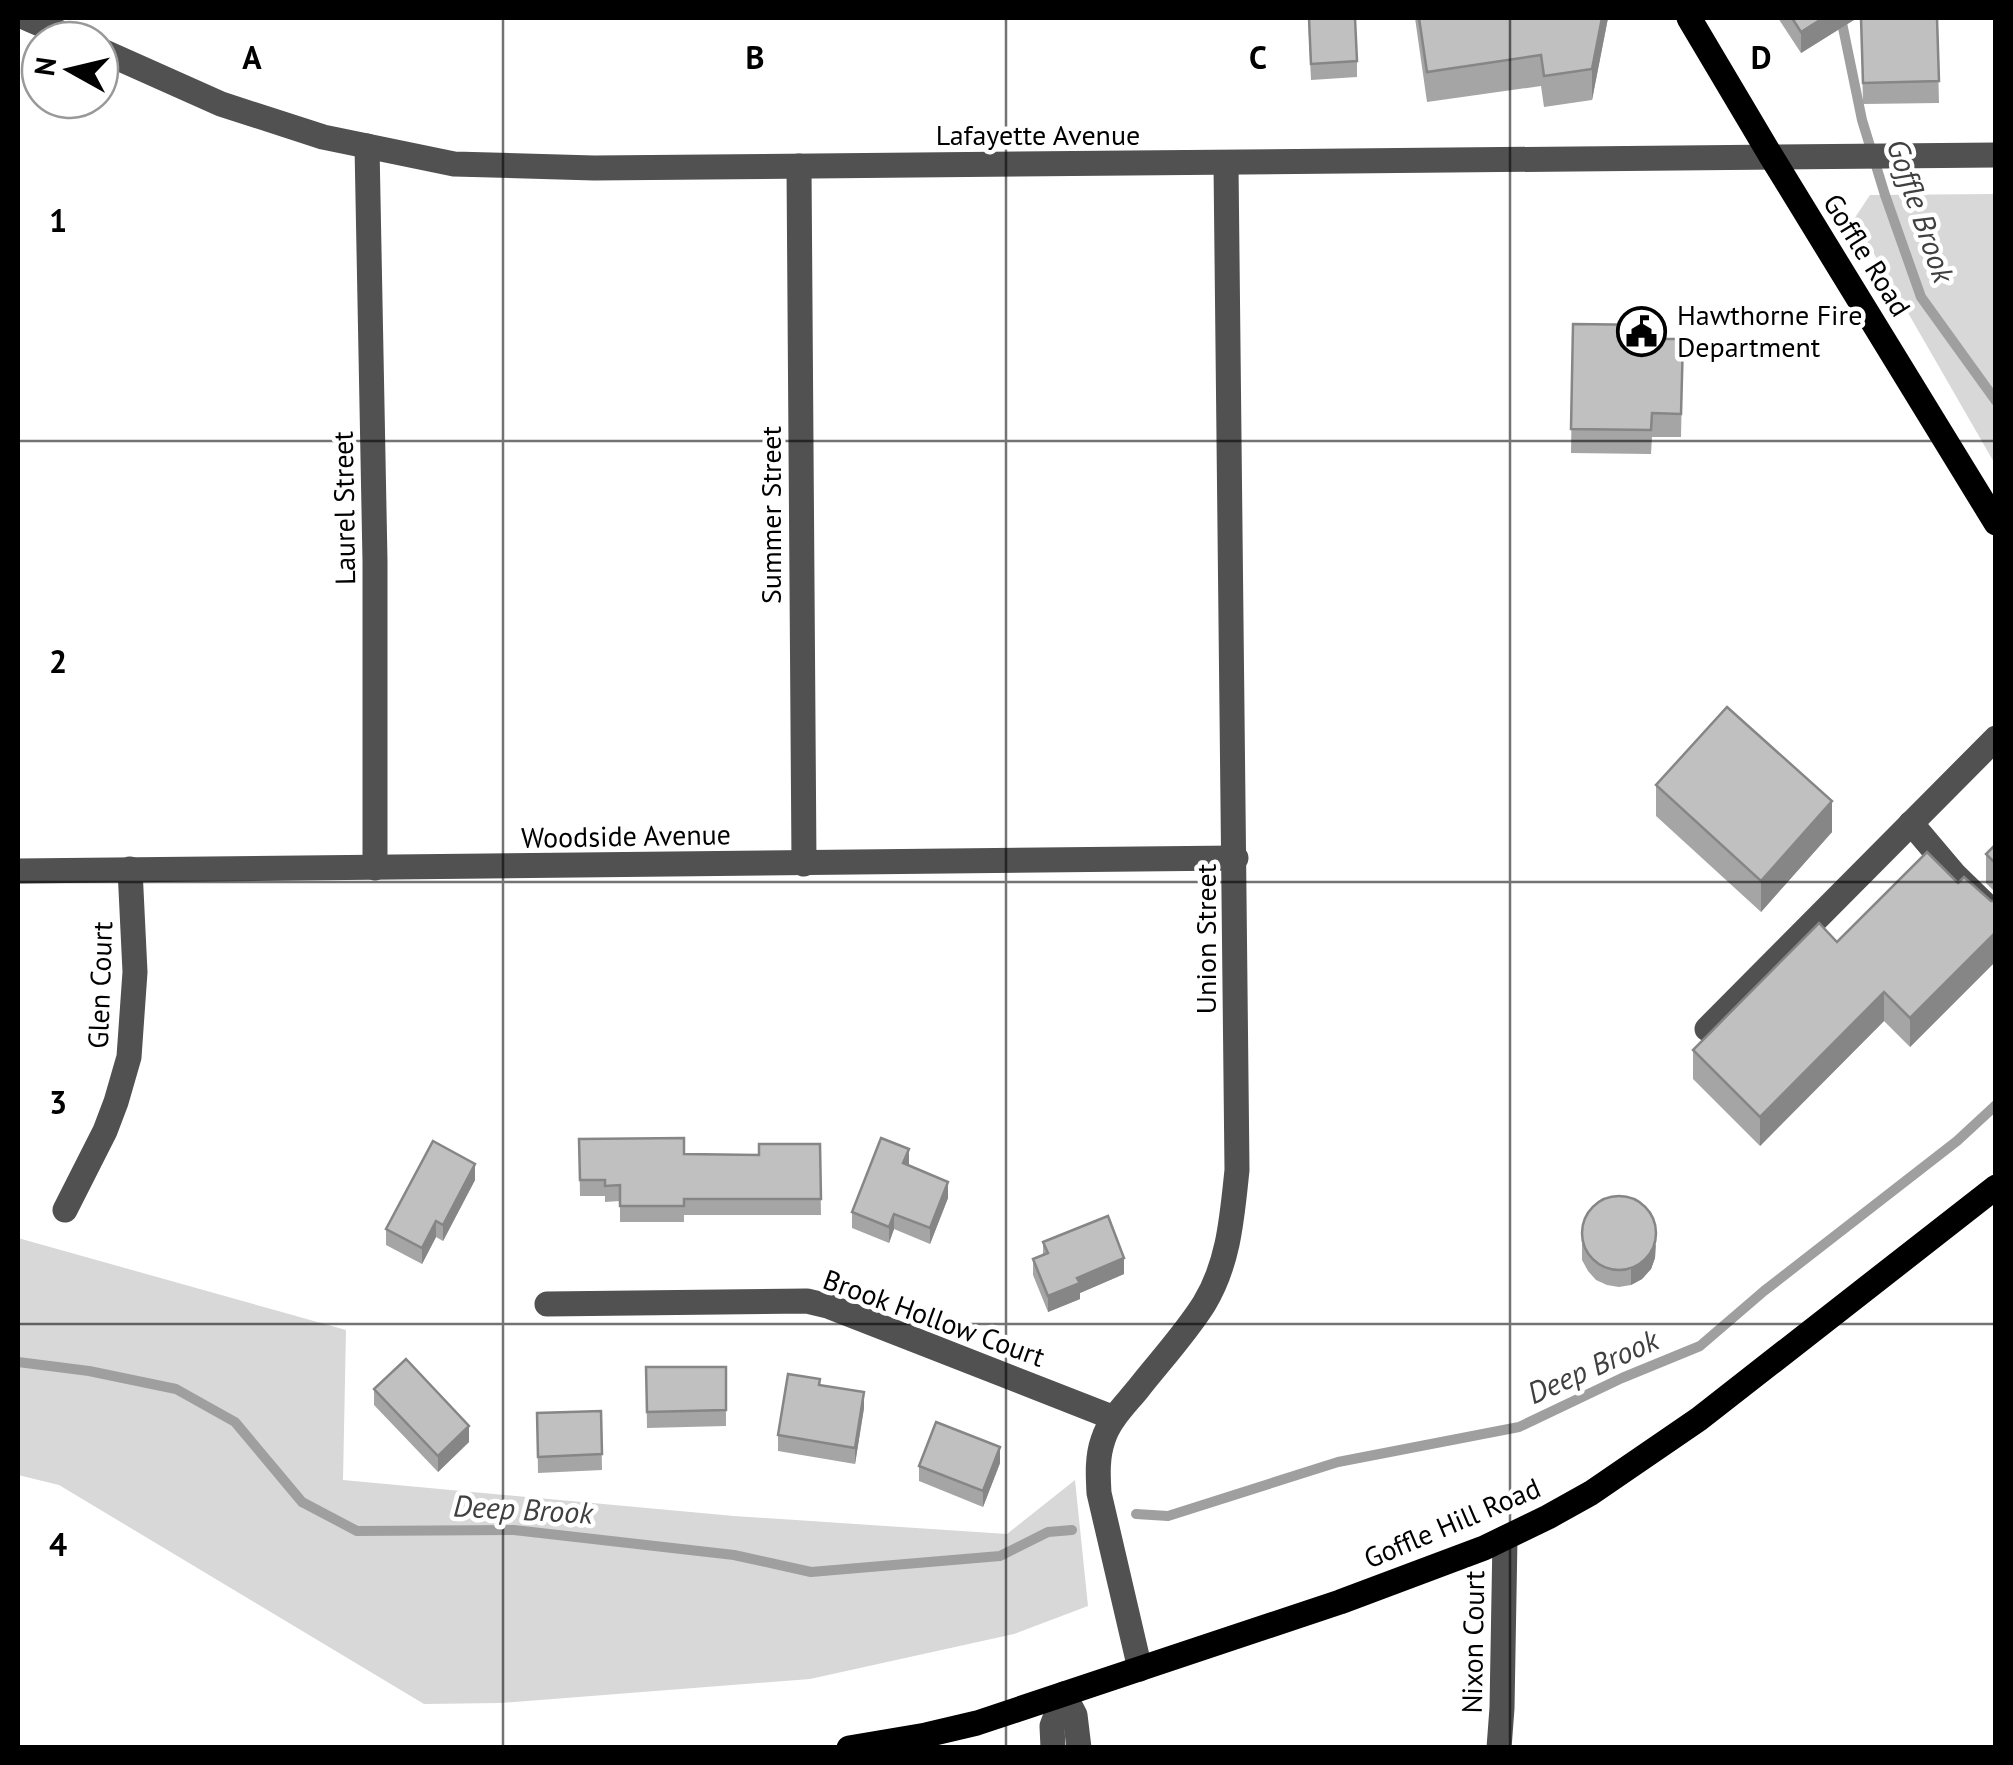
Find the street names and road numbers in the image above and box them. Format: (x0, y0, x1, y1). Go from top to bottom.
street label: Lafayette Avenue (936, 116, 1140, 153)
street label: Goffle Road (1815, 186, 1920, 323)
street label: Summer Street (752, 425, 789, 604)
street label: Laurel Street (324, 430, 363, 585)
street label: Woodside Avenue (521, 815, 731, 856)
street label: Union Street (1187, 863, 1224, 1014)
street label: Glen Court (79, 920, 120, 1049)
street label: Brook Hollow Court (818, 1260, 1051, 1375)
street label: Goffle Hill Road (1358, 1469, 1546, 1576)
street label: Nixon Court (1453, 1570, 1492, 1714)

